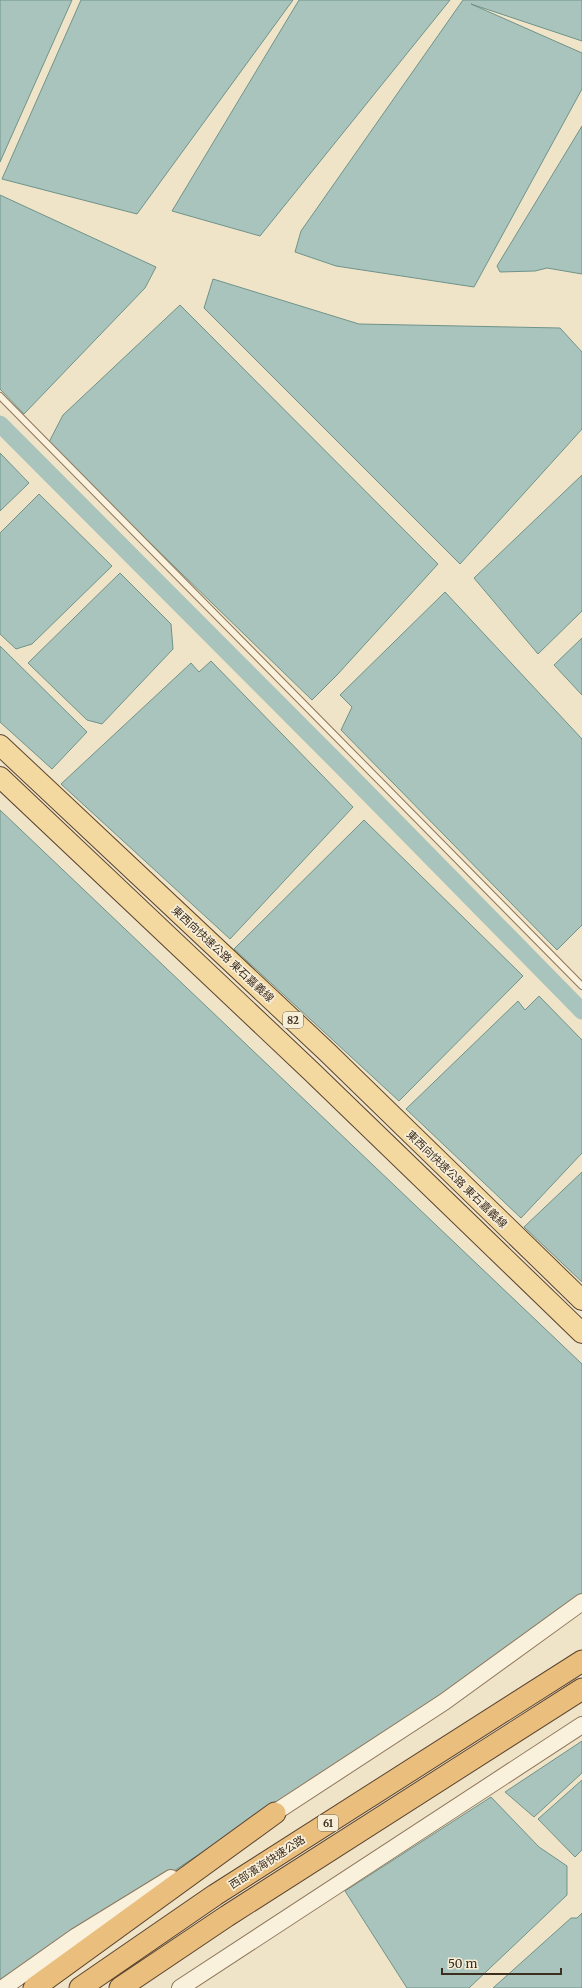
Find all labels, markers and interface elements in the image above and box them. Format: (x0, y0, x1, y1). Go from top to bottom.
street label: 東西向快速公路 東石嘉義線 (169, 903, 277, 1005)
road number: 82 (283, 1012, 303, 1028)
street label: 東西向快速公路 東石嘉義線 (404, 1127, 510, 1231)
road number: 61 (318, 1815, 338, 1831)
street label: 西部濱海快速公路 (226, 1832, 308, 1892)
scale bar (442, 1950, 561, 1976)
text: 50 m (448, 1956, 477, 1971)

